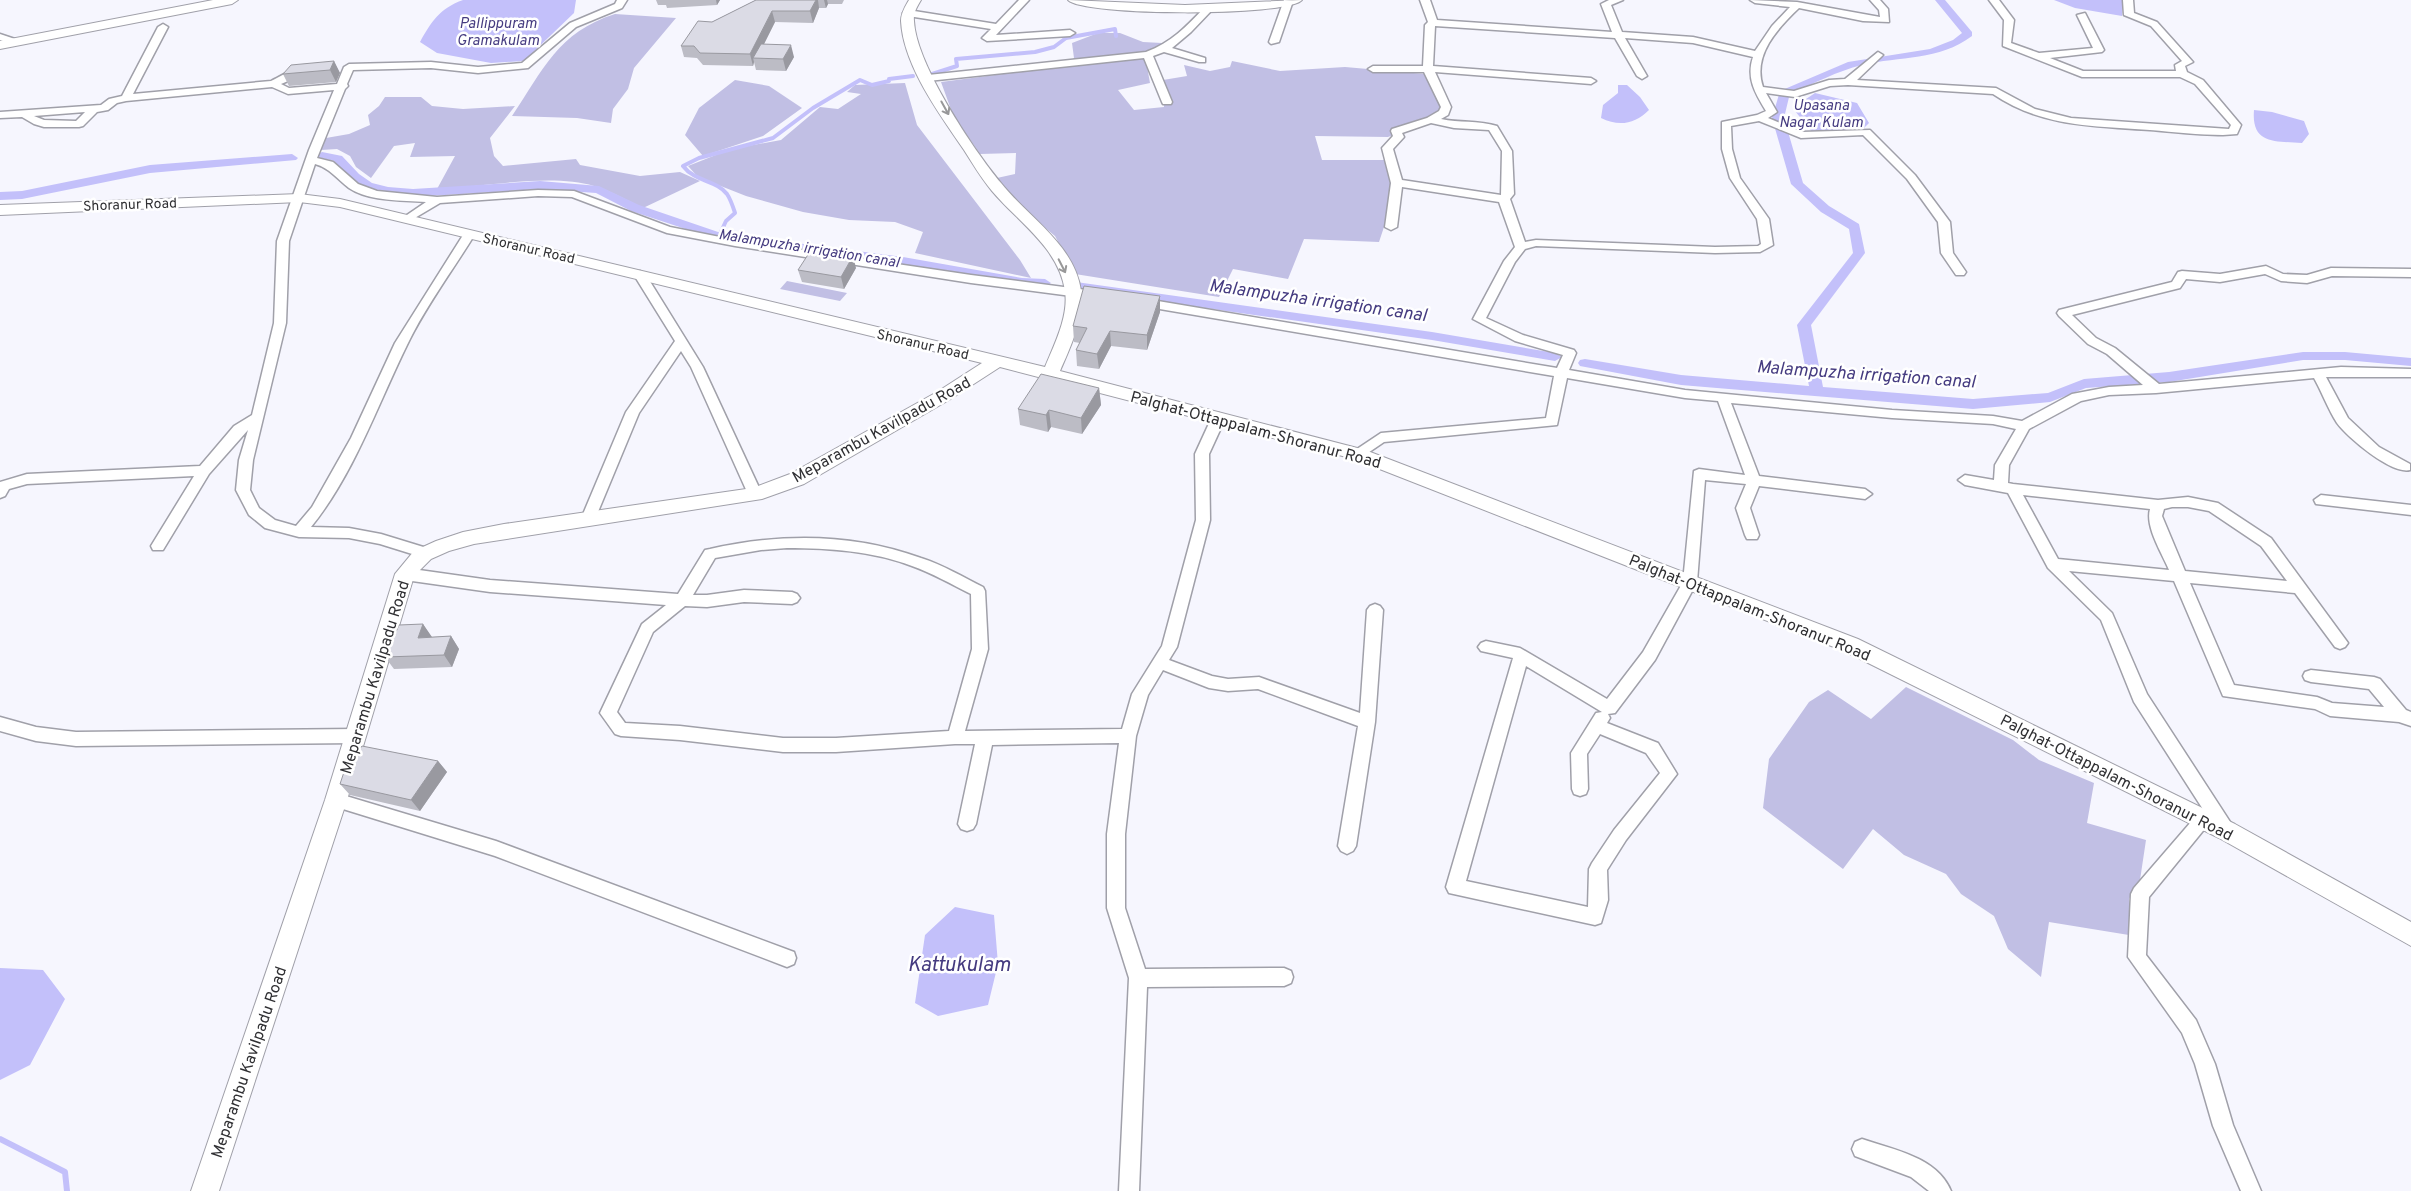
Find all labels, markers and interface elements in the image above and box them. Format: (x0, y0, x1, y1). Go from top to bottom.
water label: Pallippuram Gramakulam (457, 15, 540, 51)
water label: Upasana Nagar Kulam (1779, 97, 1864, 133)
one-way arrow (940, 101, 950, 115)
street label: Shoranur Road (83, 195, 177, 216)
water label: Malampuzha irrigation canal (717, 226, 902, 273)
street label: Shoranur Road (481, 231, 576, 268)
one-way arrow (1057, 258, 1067, 273)
water label: Malampuzha irrigation canal (1208, 275, 1429, 328)
street label: Shoranur Road (875, 327, 970, 364)
water label: Malampuzha irrigation canal (1756, 356, 1977, 395)
street label: Meparambu Kavilpadu Road (789, 373, 975, 488)
street label: Palghat-Ottappalam-Shoranur Road (1128, 388, 1383, 474)
street label: Palghat-Ottappalam-Shoranur Road (1625, 551, 1873, 667)
street label: Meparambu Kavilpadu Road (337, 578, 415, 777)
street label: Palghat-Ottappalam-Shoranur Road (1996, 711, 2236, 846)
water label: Kattukulam (907, 952, 1011, 979)
street label: Meparambu Kavilpadu Road (208, 964, 292, 1161)

